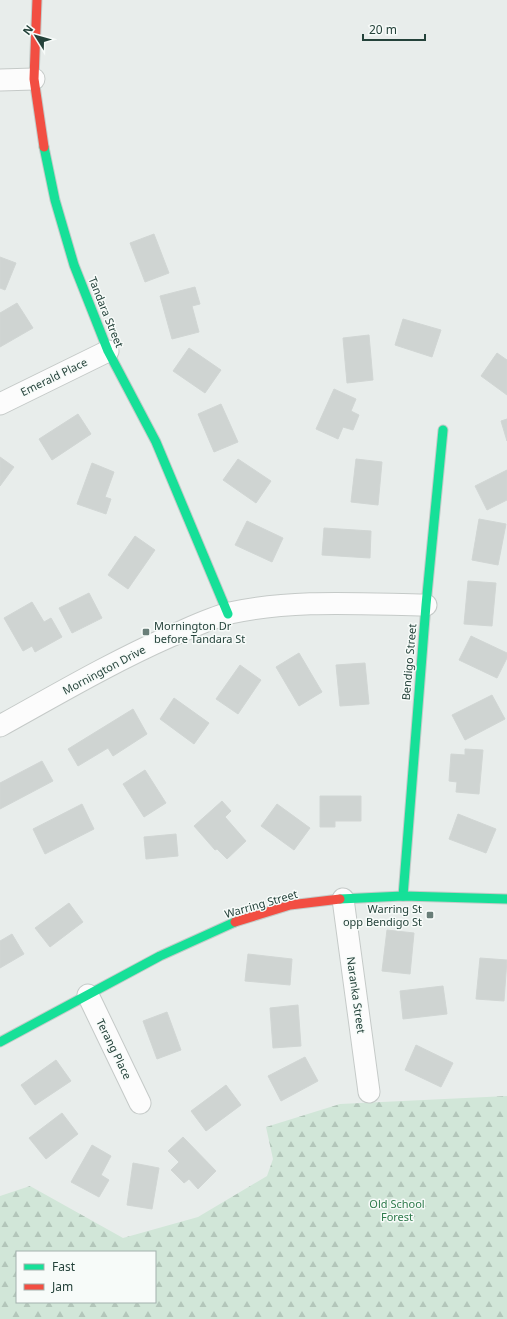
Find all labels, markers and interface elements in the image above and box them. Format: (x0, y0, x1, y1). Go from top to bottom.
north arrow (16, 16, 56, 56)
scale bar (363, 16, 425, 42)
text: 20 m (369, 21, 397, 38)
text: N (19, 22, 36, 38)
street label: Tandara Street (85, 274, 128, 350)
street label: Emerald Place (18, 354, 90, 399)
place label: Mornington Dr before Tandara St (154, 618, 245, 646)
street label: Bendigo Street (398, 623, 419, 701)
marker: Mornington Dr before Tandara St (141, 627, 151, 637)
street label: Mornington Drive (60, 641, 148, 698)
street label: Warring Street (223, 886, 299, 921)
place label: Warring St opp Bendigo St (343, 901, 422, 929)
marker: Warring St opp Bendigo St (425, 910, 435, 920)
street label: Naranka Street (344, 956, 369, 1034)
street label: Terang Place (93, 1016, 136, 1082)
park label: Old School Forest (369, 1196, 425, 1224)
legend (16, 1251, 156, 1303)
text: Fast (52, 1258, 76, 1275)
text: Jam (51, 1278, 73, 1295)

